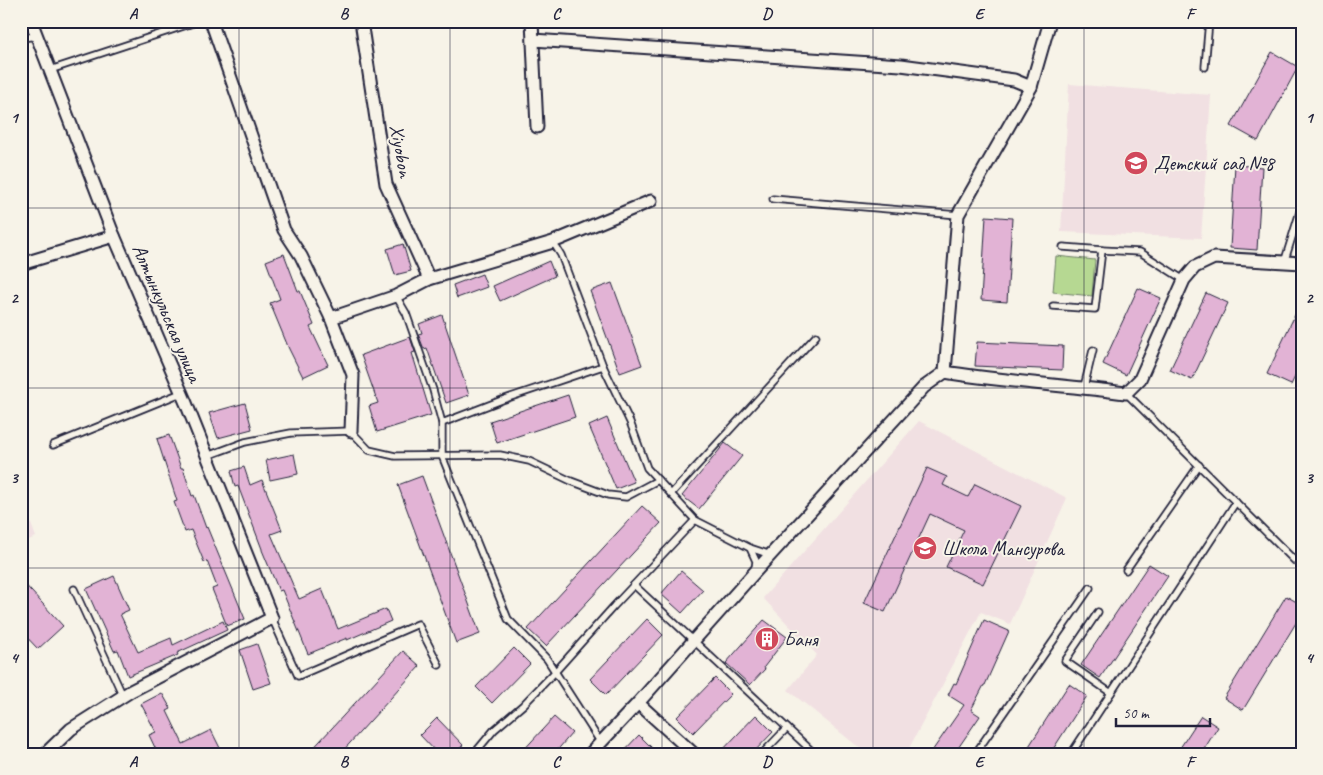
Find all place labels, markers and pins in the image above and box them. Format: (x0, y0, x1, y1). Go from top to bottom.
school or university icon: Детский сад №8 (1123, 150, 1149, 176)
place label: Детский сад №8 (1154, 151, 1276, 176)
school or university icon: Школа Мансурова (912, 535, 938, 561)
place label: Школа Мансурова (942, 536, 1065, 561)
building icon: Баня (754, 626, 780, 652)
place label: Баня (784, 627, 819, 652)

